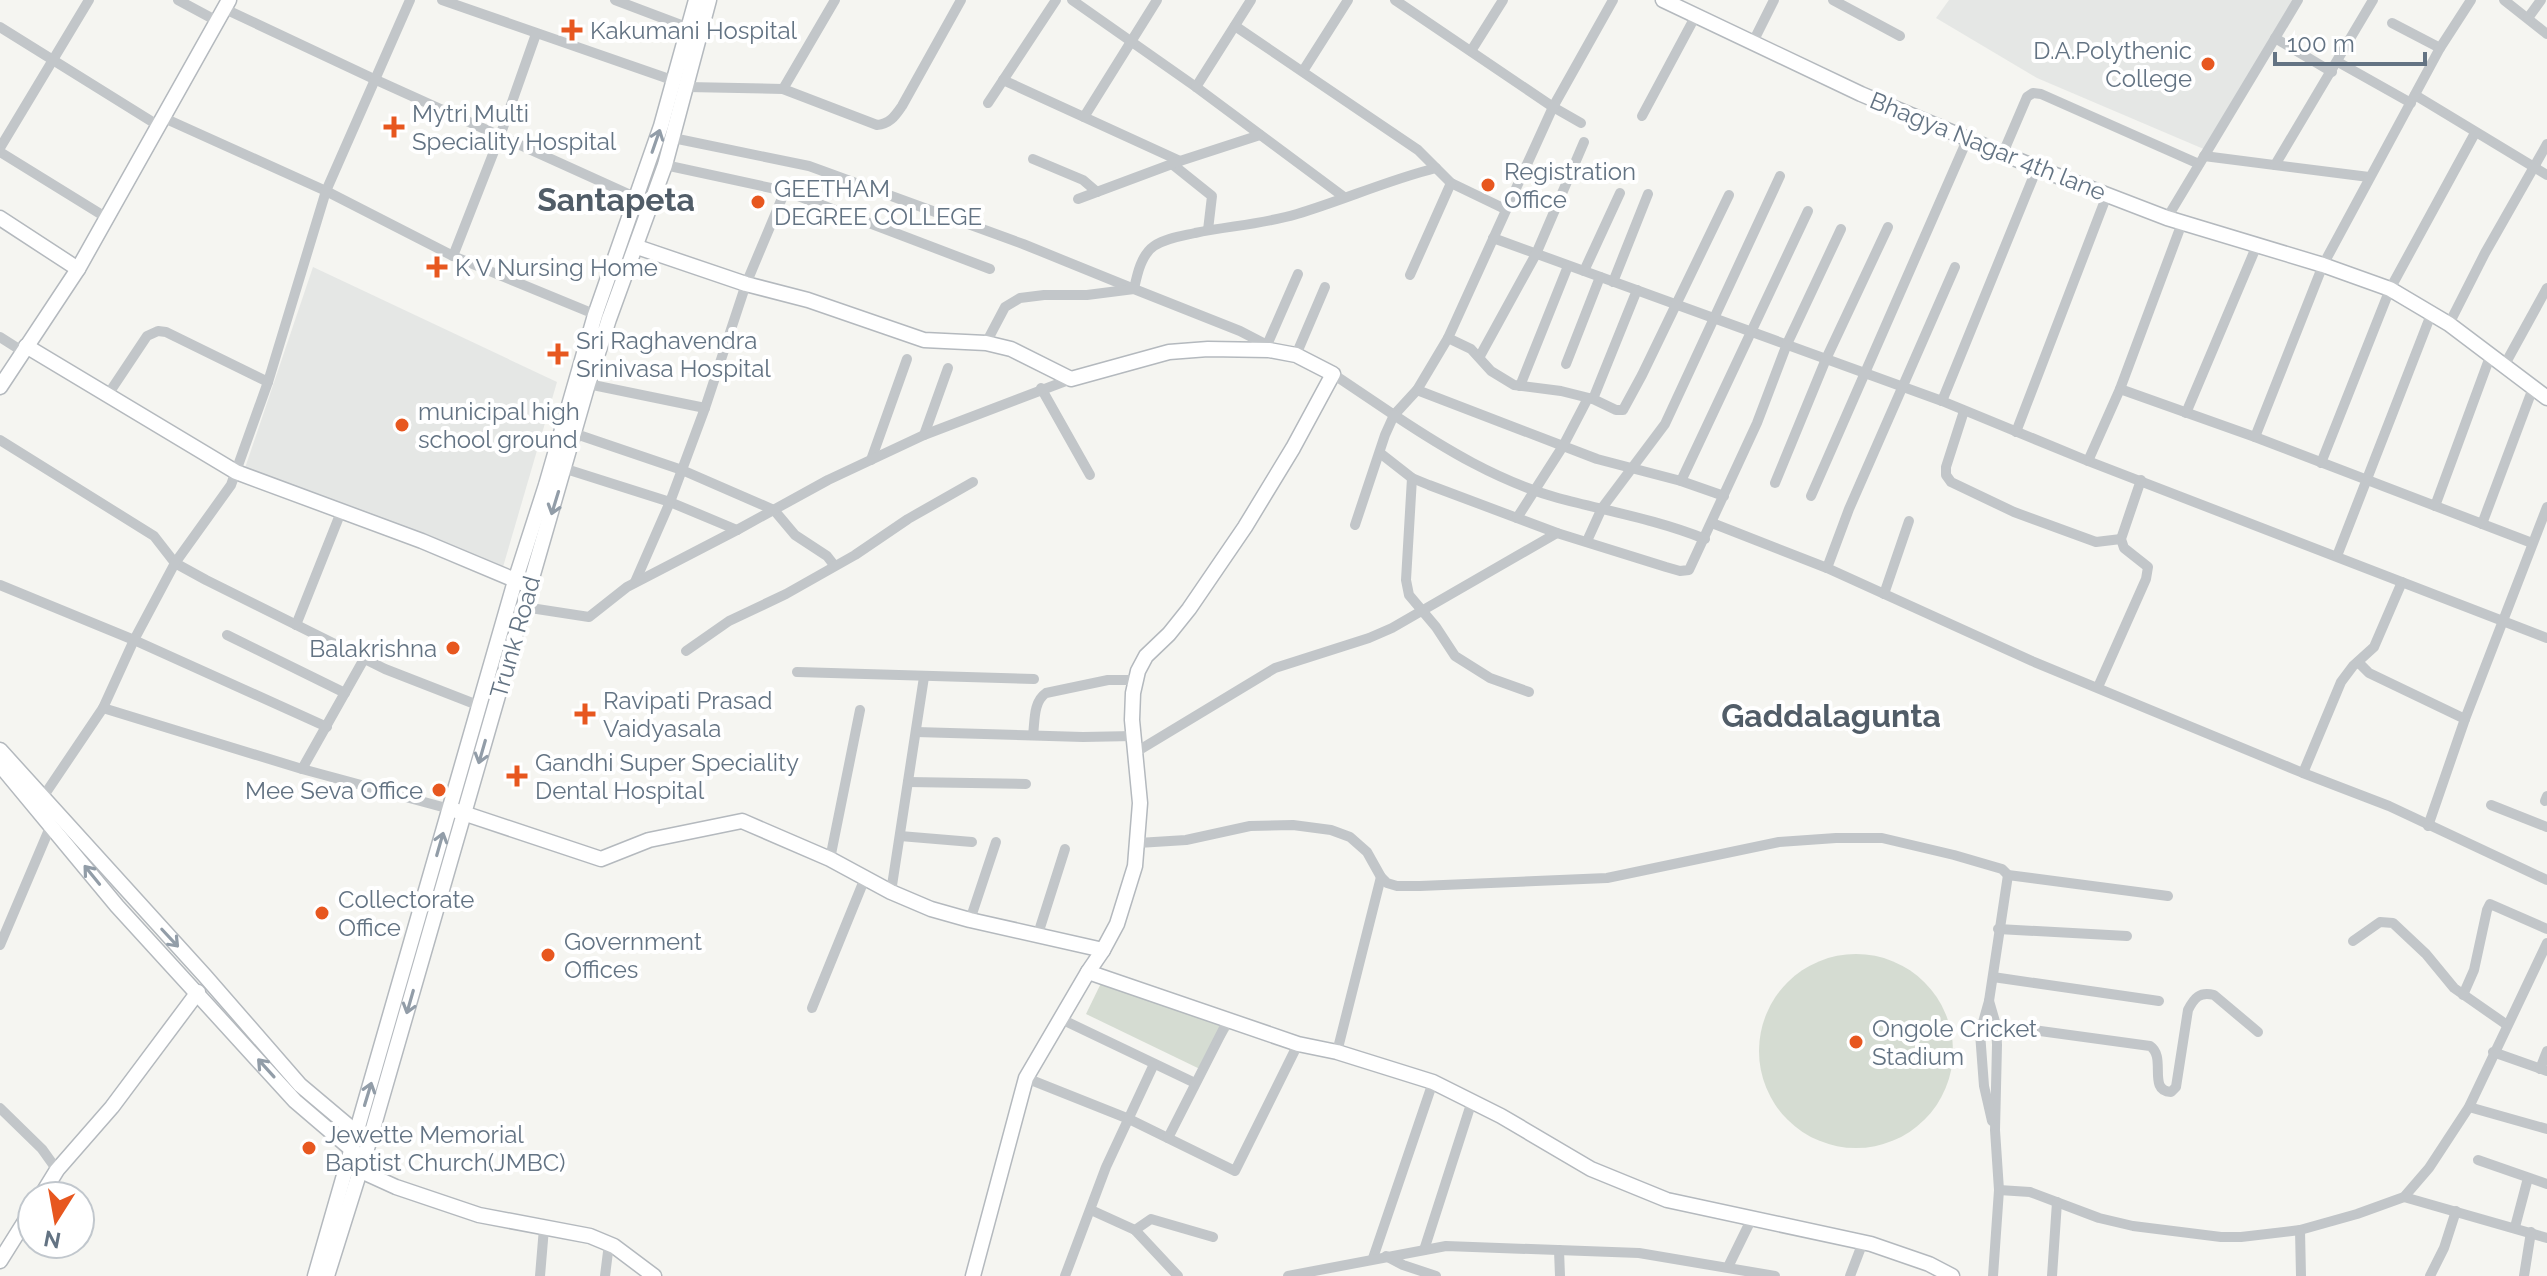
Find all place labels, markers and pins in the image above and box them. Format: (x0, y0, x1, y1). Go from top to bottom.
place label: Kakumani Hospital (590, 16, 798, 45)
marker: Kakumani Hospital (561, 19, 583, 41)
place label: D.A.Polythenic College (2033, 36, 2192, 93)
marker: D.A.Polythenic College (2199, 55, 2217, 73)
place label: Mytri Multi Speciality Hospital (412, 99, 617, 156)
marker: Mytri Multi Speciality Hospital (383, 116, 405, 138)
place label: Registration Office (1504, 157, 1636, 214)
place label: GEETHAM DEGREE COLLEGE (774, 174, 982, 231)
marker: Registration Office (1479, 176, 1497, 194)
marker: GEETHAM DEGREE COLLEGE (749, 193, 767, 211)
place label: K V Nursing Home (455, 253, 658, 282)
marker: K V Nursing Home (426, 256, 448, 278)
place label: Sri Raghavendra Srinivasa Hospital (576, 326, 771, 383)
marker: Sri Raghavendra Srinivasa Hospital (547, 343, 569, 365)
place label: municipal high school ground (418, 397, 580, 454)
marker: municipal high school ground (393, 416, 411, 434)
place label: Balakrishna (309, 634, 437, 663)
marker: Balakrishna (444, 639, 462, 657)
place label: Ravipati Prasad Vaidyasala (603, 686, 772, 743)
marker: Ravipati Prasad Vaidyasala (574, 703, 596, 725)
place label: Gandhi Super Speciality Dental Hospital (535, 748, 799, 805)
marker: Gandhi Super Speciality Dental Hospital (506, 765, 528, 787)
place label: Mee Seva Office (245, 776, 423, 805)
marker: Mee Seva Office (430, 781, 448, 799)
place label: Collectorate Office (338, 885, 474, 942)
marker: Collectorate Office (313, 904, 331, 922)
place label: Government Offices (564, 927, 702, 984)
marker: Government Offices (539, 946, 557, 964)
place label: Ongole Cricket Stadium (1872, 1014, 2037, 1071)
marker: Ongole Cricket Stadium (1847, 1033, 1865, 1051)
place label: Jewette Memorial Baptist Church(JMBC) (325, 1120, 566, 1177)
marker: Jewette Memorial Baptist Church(JMBC) (300, 1139, 318, 1157)

